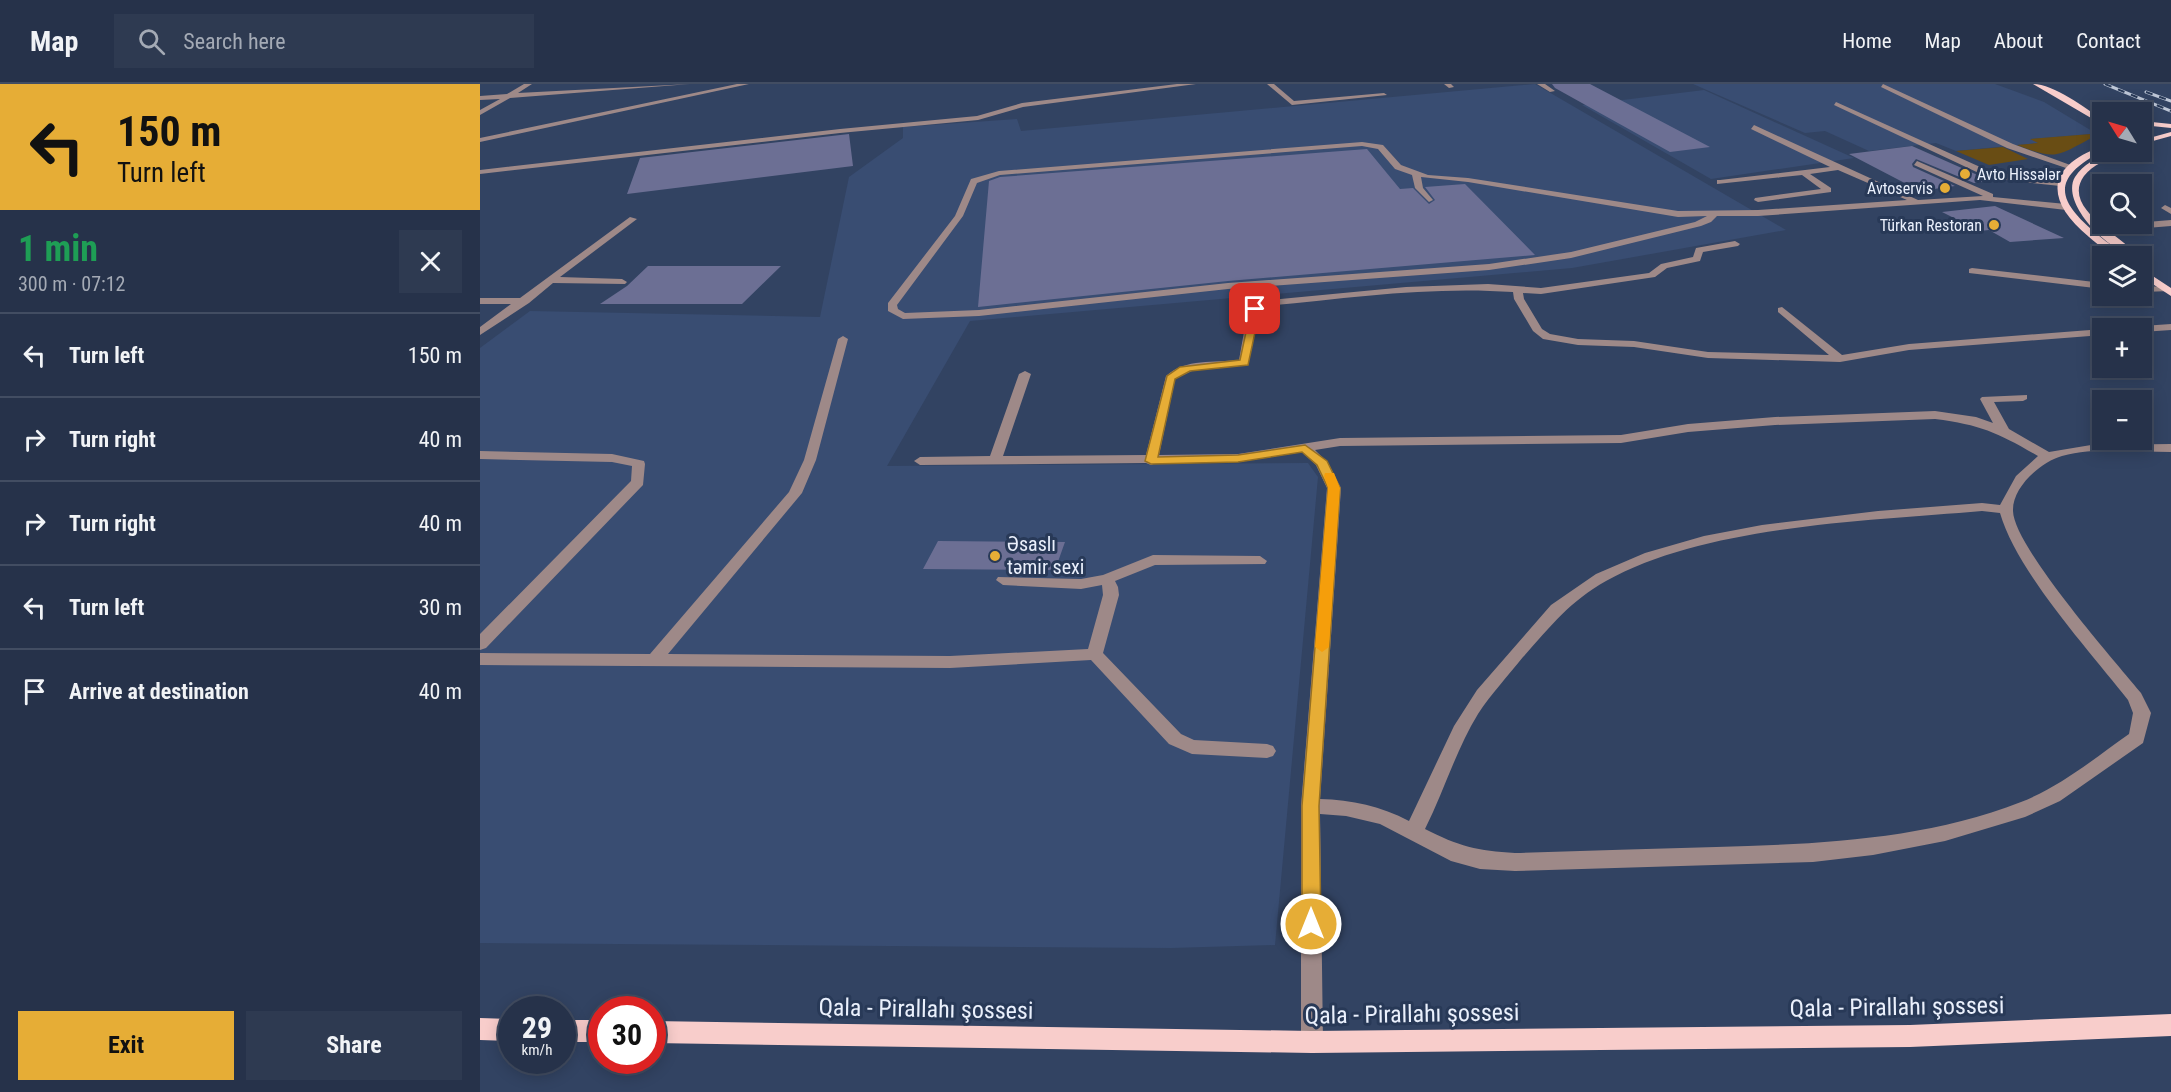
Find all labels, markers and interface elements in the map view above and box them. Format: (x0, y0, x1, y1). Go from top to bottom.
search box (114, 14, 534, 68)
text: Map (30, 25, 78, 58)
icon: search (135, 25, 168, 58)
text: Search here (183, 29, 286, 54)
text: Home (1842, 29, 1892, 53)
text: Map (1925, 29, 1961, 53)
text: About (1994, 29, 2043, 53)
text: Contact (2076, 29, 2141, 53)
north arrow (2092, 102, 2152, 162)
map controls (2092, 102, 2152, 450)
text: 150 m (117, 107, 222, 156)
icon: left (18, 108, 96, 186)
text: Turn left (117, 157, 206, 189)
place label: Avto Hissələr (1977, 165, 2061, 184)
marker: Avto Hissələr (1958, 167, 1972, 181)
button: search (2092, 174, 2152, 234)
place label: Avtoservis (1867, 179, 1933, 198)
marker: Avtoservis (1938, 181, 1952, 195)
place label: Türkan Restoran (1880, 216, 1982, 235)
marker: Türkan Restoran (1987, 218, 2001, 232)
text: 1 min (18, 228, 98, 270)
button: close (399, 230, 462, 293)
button: layers (2092, 246, 2152, 306)
text: 300 m · 07:12 (18, 272, 125, 296)
pin (1229, 283, 1280, 334)
icon: arrive (1238, 292, 1271, 325)
button: + (2092, 318, 2152, 378)
icon: left (18, 339, 51, 372)
text: Turn left (69, 343, 144, 368)
text: 150 m (408, 343, 462, 368)
button: − (2092, 390, 2152, 450)
icon: right (18, 423, 51, 456)
text: Turn right (69, 427, 156, 452)
text: 40 m (419, 427, 462, 452)
icon: right (18, 507, 51, 540)
text: Turn right (69, 511, 156, 536)
text: 40 m (419, 511, 462, 536)
place label: Əsaslı təmir sexi (1007, 532, 1084, 579)
marker: Əsaslı təmir sexi (988, 549, 1002, 563)
icon: left (18, 591, 51, 624)
text: Turn left (69, 595, 144, 620)
text: 30 m (419, 595, 462, 620)
icon: arrive (18, 675, 51, 708)
text: Arrive at destination (69, 679, 249, 704)
text: 40 m (419, 679, 462, 704)
position arrow (1279, 892, 1343, 956)
street label: Qala - Pirallahı şossesi (1789, 991, 2005, 1023)
street label: Qala - Pirallahı şossesi (818, 993, 1034, 1025)
speed limit sign: 30 (588, 996, 666, 1074)
street label: Qala - Pirallahı şossesi (1304, 998, 1520, 1030)
text: 29 (522, 1010, 552, 1045)
button: Exit (18, 1011, 234, 1080)
button: Share (246, 1011, 462, 1080)
text: km/h (522, 1041, 552, 1059)

